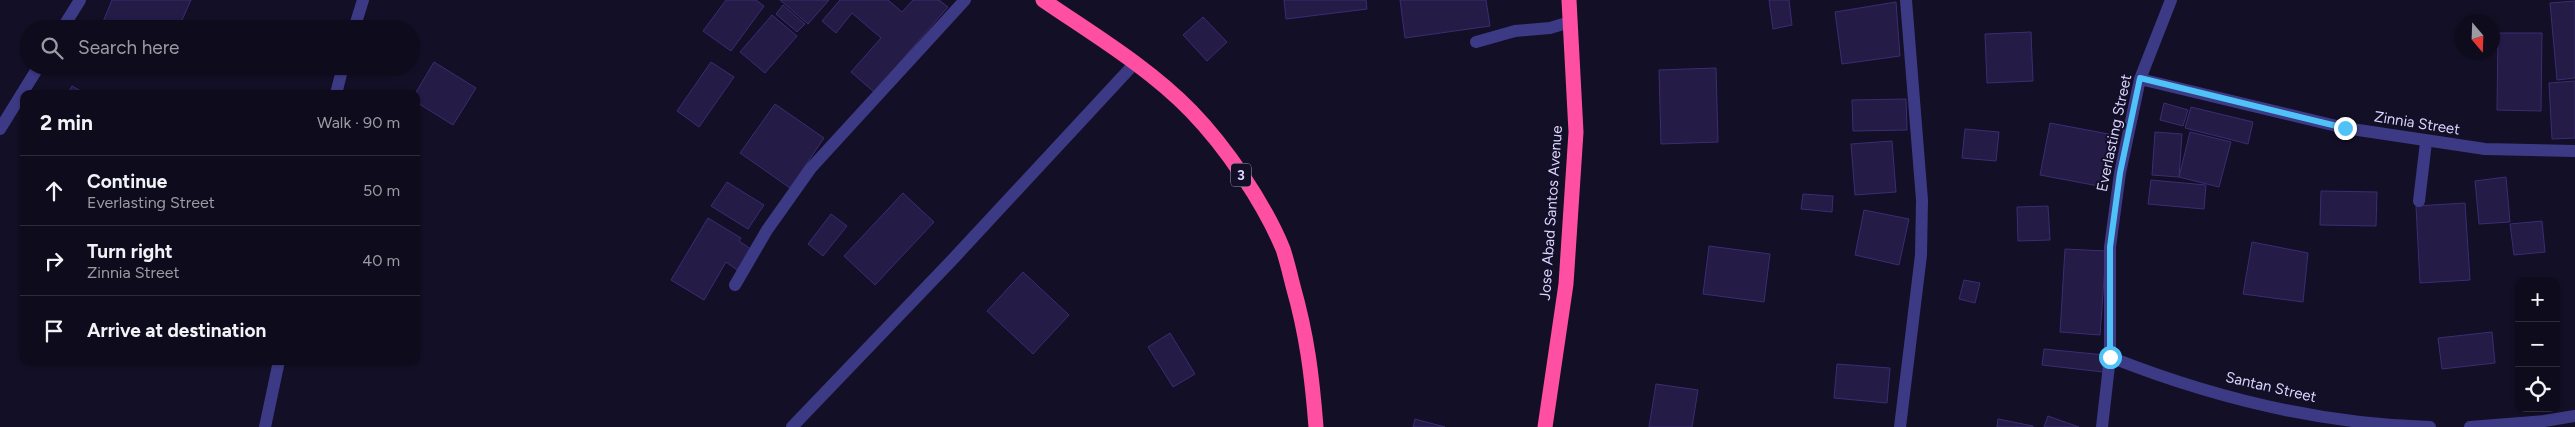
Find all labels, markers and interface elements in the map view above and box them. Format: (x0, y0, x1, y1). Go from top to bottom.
north arrow (2455, 15, 2500, 60)
search box (20, 20, 420, 75)
icon: search (38, 34, 66, 62)
text: Search here (78, 36, 180, 59)
street label: Everlasting Street (2093, 72, 2135, 193)
street label: Zinnia Street (2373, 107, 2462, 139)
text: 2 min (40, 110, 93, 135)
text: Walk · 90 m (317, 113, 400, 132)
route end (2334, 117, 2357, 140)
street label: Jose Abad Santos Avenue (1536, 125, 1566, 301)
road number: 3 (1231, 164, 1251, 186)
text: Continue (87, 170, 167, 193)
icon: ahead (40, 177, 68, 205)
text: 50 m (363, 181, 400, 200)
text: Everlasting Street (87, 193, 215, 212)
text: Turn right (87, 240, 173, 263)
icon: right (40, 247, 68, 275)
text: 40 m (362, 251, 400, 270)
text: Zinnia Street (87, 263, 179, 282)
map controls (2515, 277, 2560, 412)
button: + (2515, 277, 2560, 322)
icon: arrive (40, 317, 68, 345)
text: Arrive at destination (87, 319, 266, 342)
button: − (2515, 322, 2560, 367)
route start (2099, 346, 2122, 369)
button: locate (2515, 367, 2560, 412)
street label: Santan Street (2224, 368, 2318, 406)

